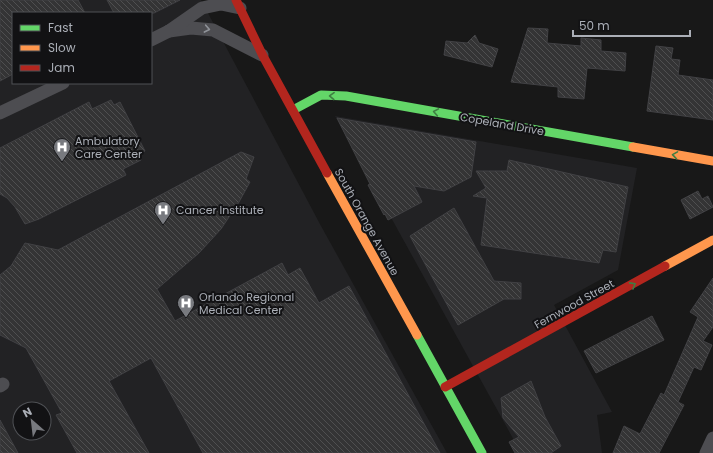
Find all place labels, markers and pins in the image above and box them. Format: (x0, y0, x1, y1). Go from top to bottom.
place label: Ambulatory Care Center (75, 133, 142, 162)
hospital icon: Ambulatory Care Center (52, 137, 72, 162)
hospital icon: Cancer Institute (153, 200, 173, 225)
place label: Cancer Institute (176, 202, 264, 218)
place label: Orlando Regional Medical Center (199, 289, 294, 318)
hospital icon: Orlando Regional Medical Center (176, 293, 196, 318)

